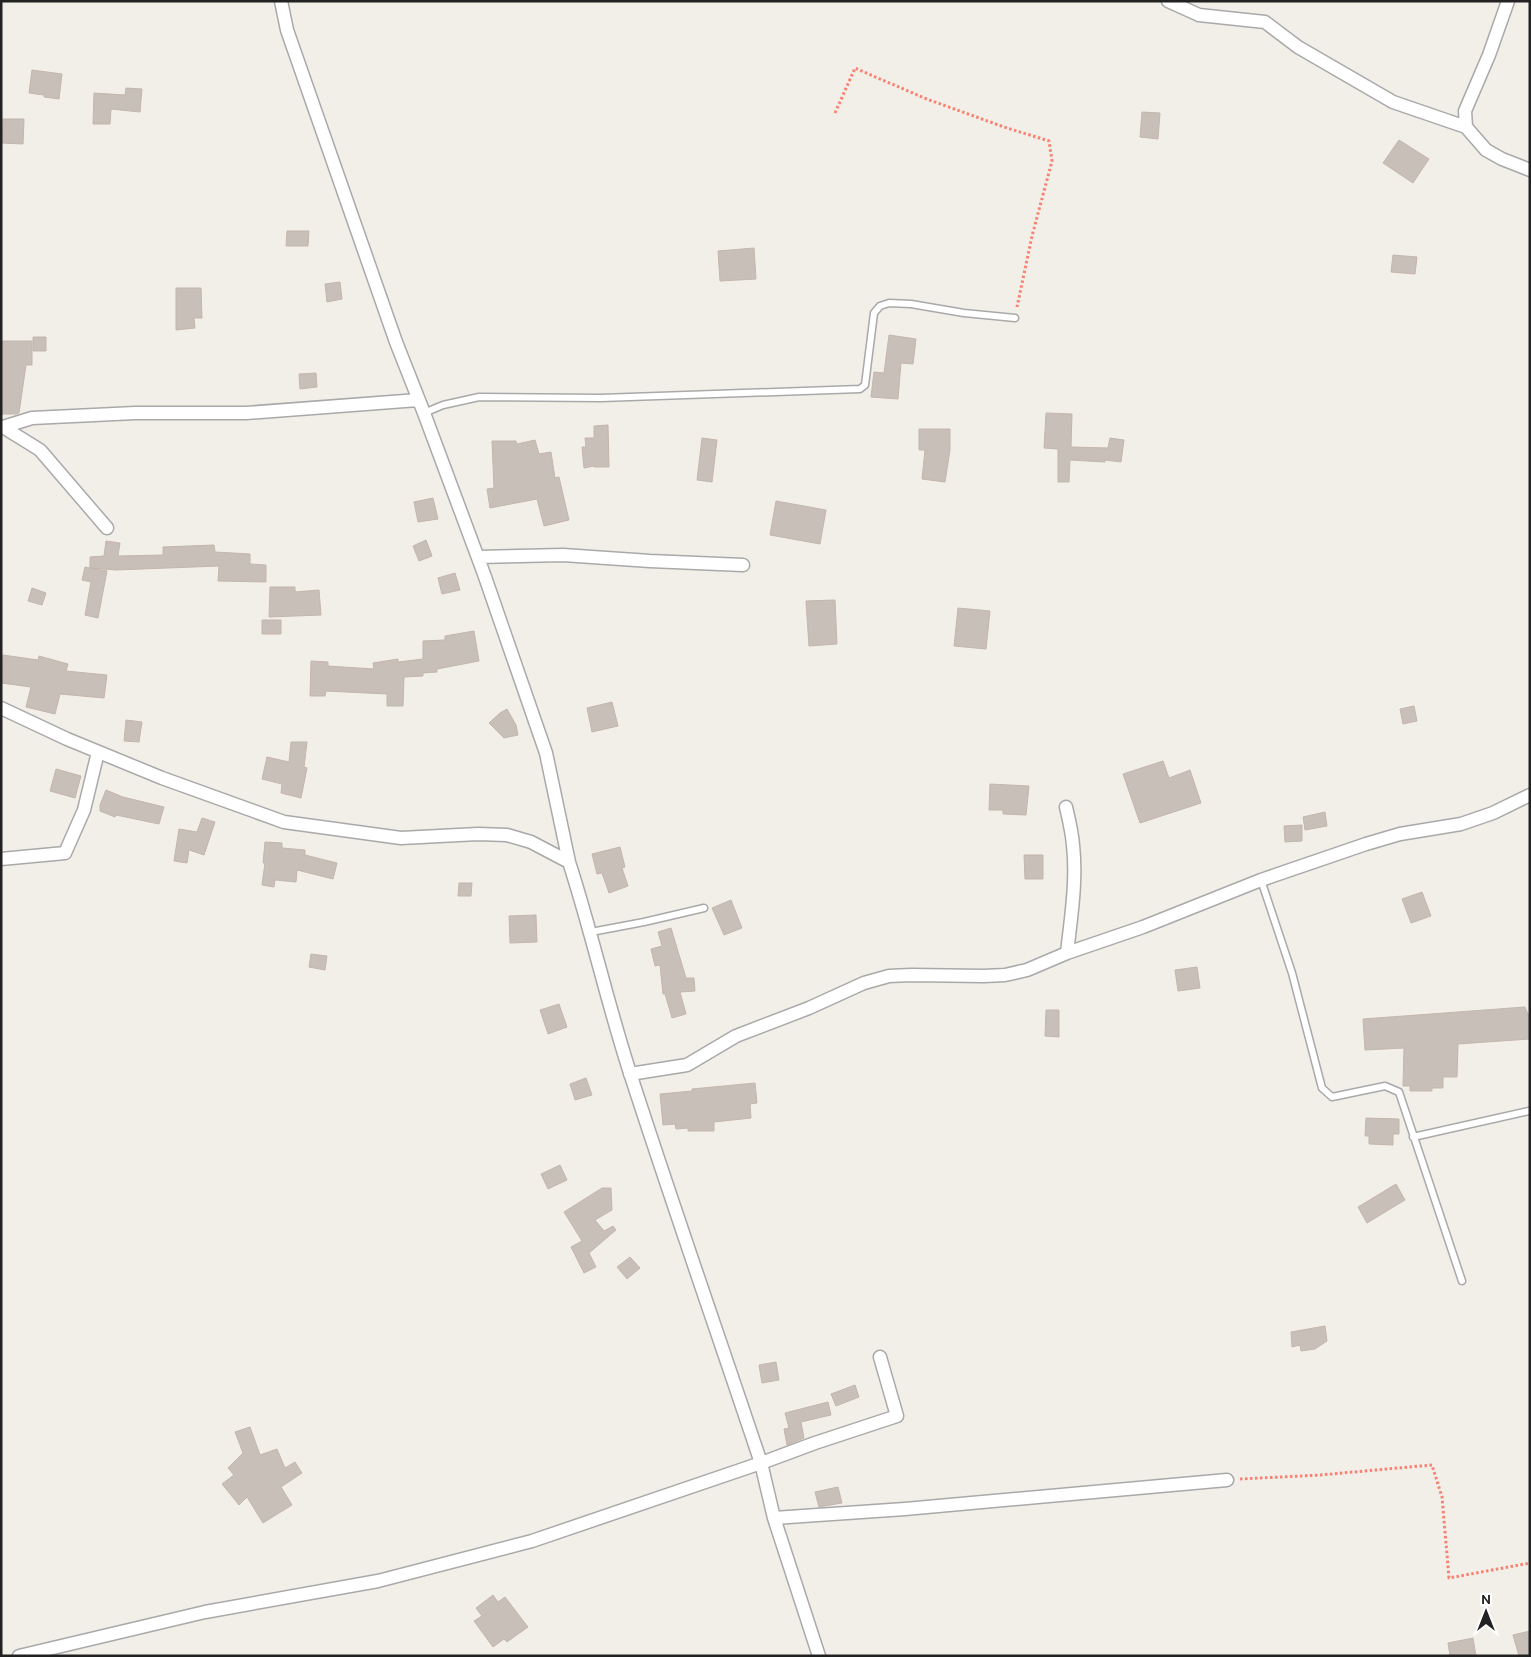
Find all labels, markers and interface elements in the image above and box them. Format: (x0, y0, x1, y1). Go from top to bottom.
north arrow (1461, 1587, 1511, 1637)
text: N (1481, 1592, 1491, 1609)

